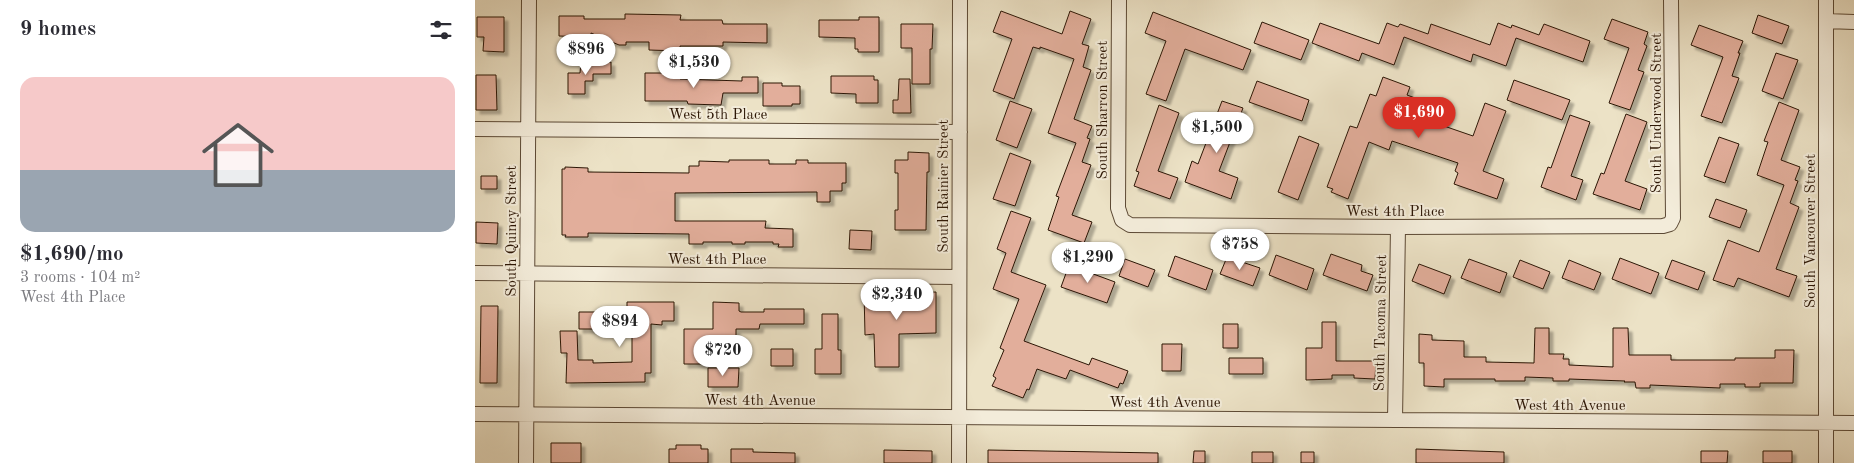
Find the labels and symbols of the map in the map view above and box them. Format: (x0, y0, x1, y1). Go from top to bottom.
street label: South Underwood Street (1650, 33, 1665, 193)
pin: $896 (556, 34, 616, 76)
street label: South Sharron Street (1096, 40, 1111, 180)
pin: $1,530 (653, 46, 735, 89)
pin: $1,690 (1378, 96, 1460, 139)
street label: West 5th Place (669, 108, 768, 123)
pin: $1,500 (1176, 112, 1258, 154)
street label: South Rainier Street (937, 119, 952, 253)
street label: South Vancouver Street (1804, 154, 1819, 308)
street label: South Quincy Street (505, 165, 520, 297)
street label: West 4th Place (1346, 205, 1445, 220)
pin: $758 (1210, 228, 1270, 271)
pin: $1,290 (1047, 242, 1129, 284)
street label: West 4th Place (668, 253, 767, 268)
street label: South Tacoma Street (1373, 254, 1390, 392)
pin: $2,340 (856, 278, 938, 321)
pin: $894 (590, 306, 650, 348)
pin: $720 (693, 334, 753, 377)
street label: West 4th Avenue (704, 394, 816, 409)
street label: West 4th Avenue (1109, 396, 1221, 411)
street label: West 4th Avenue (1514, 399, 1626, 414)

